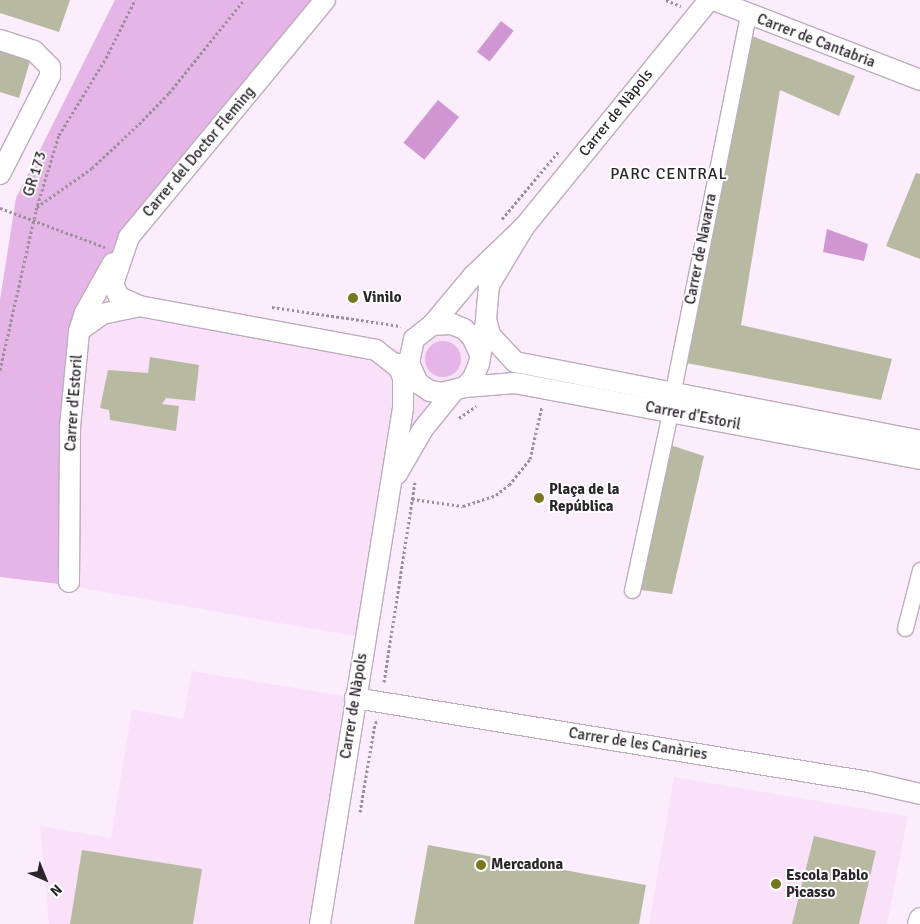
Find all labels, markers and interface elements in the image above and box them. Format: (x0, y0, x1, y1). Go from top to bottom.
street label: Carrer de Cantabria (754, 10, 878, 72)
street label: Carrer de Nàpols (575, 66, 657, 160)
street label: Carrer del Doctor Fleming (139, 83, 259, 221)
street label: GR 173 (20, 149, 50, 199)
district label: PARC CENTRAL (609, 164, 729, 184)
street label: Carrer de Navarra (681, 192, 721, 306)
place label: Vinilo (363, 289, 402, 307)
marker: Vinilo (347, 292, 359, 304)
street label: Carrer d'Estoril (62, 354, 86, 452)
street label: Carrer d'Estoril (644, 398, 742, 434)
place label: Plaça de la República (549, 480, 620, 515)
marker: Plaça de la República (533, 492, 545, 504)
street label: Carrer de Nàpols (337, 652, 371, 760)
street label: Carrer de les Canàries (567, 724, 709, 764)
north arrow (20, 854, 70, 904)
place label: Mercadona (491, 856, 563, 874)
marker: Mercadona (475, 859, 487, 871)
place label: Escola Pablo Picasso (786, 866, 868, 901)
marker: Escola Pablo Picasso (770, 878, 782, 890)
text: N (46, 881, 65, 900)

